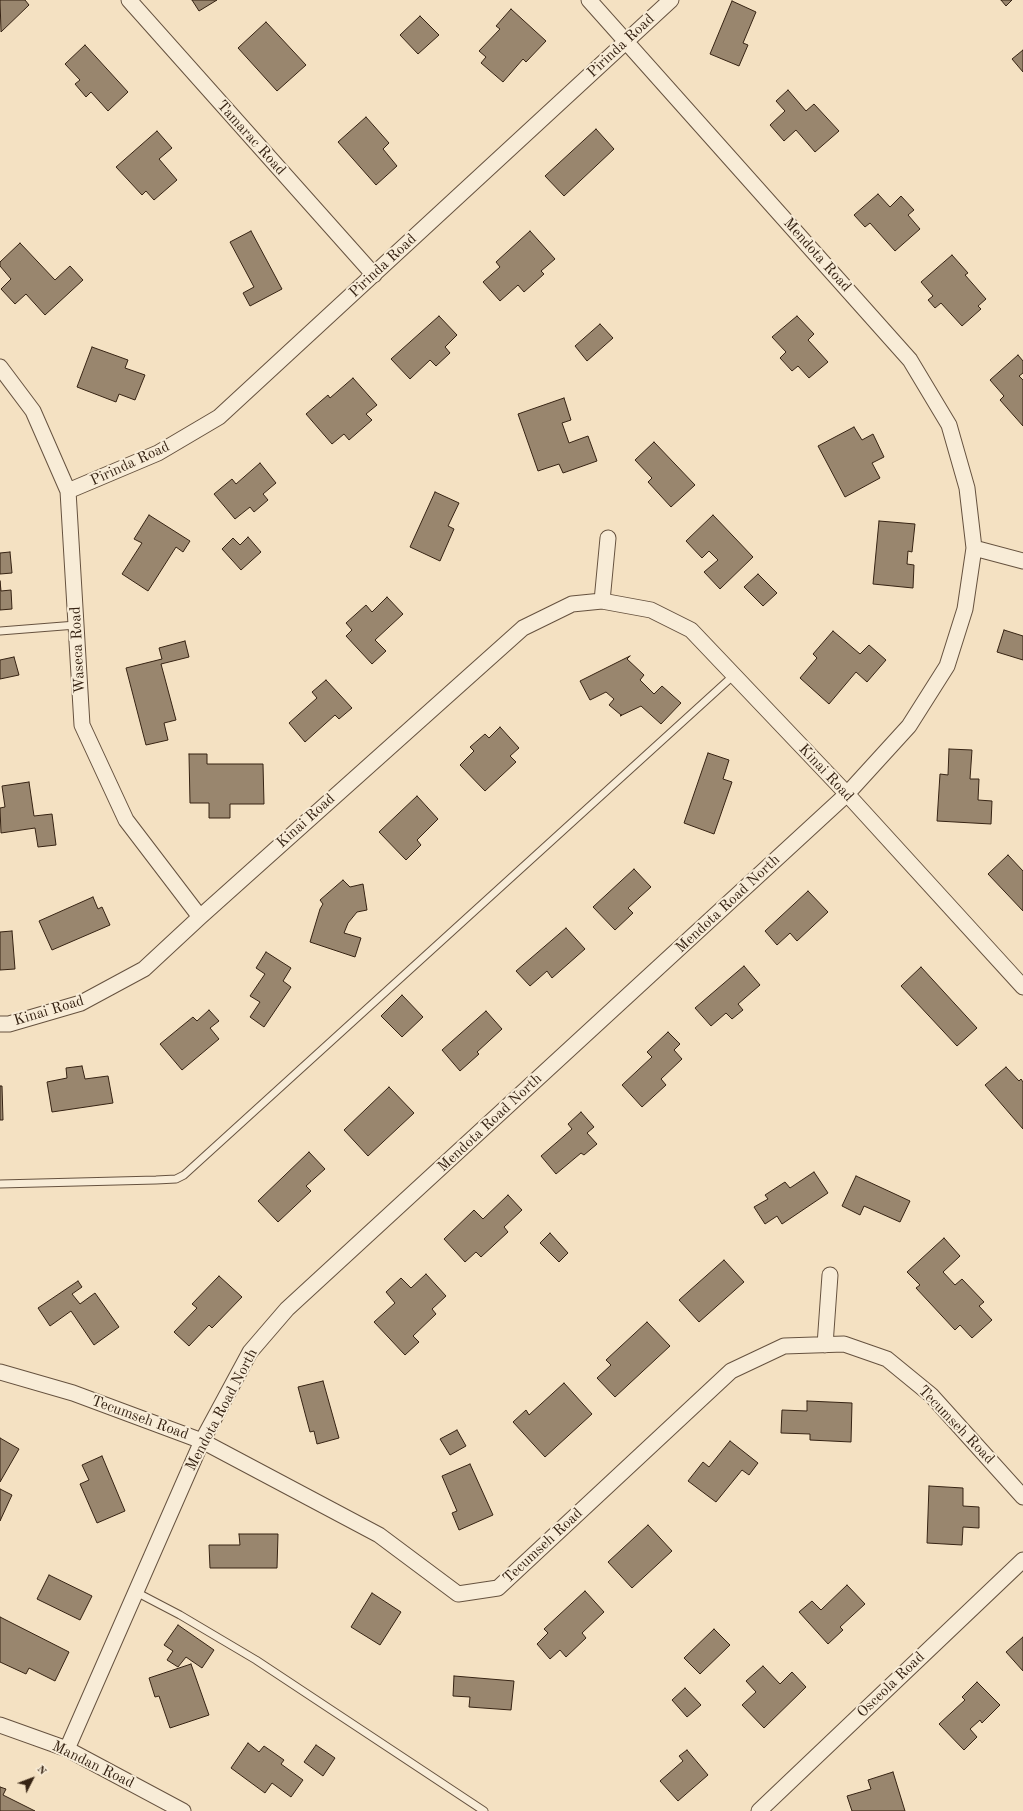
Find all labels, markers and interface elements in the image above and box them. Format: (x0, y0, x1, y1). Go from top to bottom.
street label: Pirinda Road (584, 10, 658, 82)
street label: Tamarac Road (213, 97, 289, 179)
street label: Mendota Road (779, 214, 855, 296)
street label: Pirinda Road (346, 230, 420, 302)
street label: Pirinda Road (87, 438, 173, 490)
street label: Waseca Road (67, 606, 89, 694)
street label: Kinai Road (795, 740, 857, 806)
street label: Kinai Road (273, 790, 339, 852)
street label: Mendota Road North (672, 851, 784, 957)
street label: Kinai Road (12, 992, 86, 1030)
street label: Mendota Road North (434, 1070, 546, 1176)
street label: Mendota Road North (182, 1346, 262, 1474)
street label: Tecumseh Road (914, 1382, 998, 1468)
street label: Tecumseh Road (89, 1392, 191, 1444)
street label: Tecumseh Road (499, 1505, 587, 1587)
street label: Osceola Road (853, 1648, 929, 1722)
street label: Mandan Road (49, 1737, 137, 1793)
north arrow (12, 1759, 52, 1799)
text: N (34, 1764, 48, 1777)

